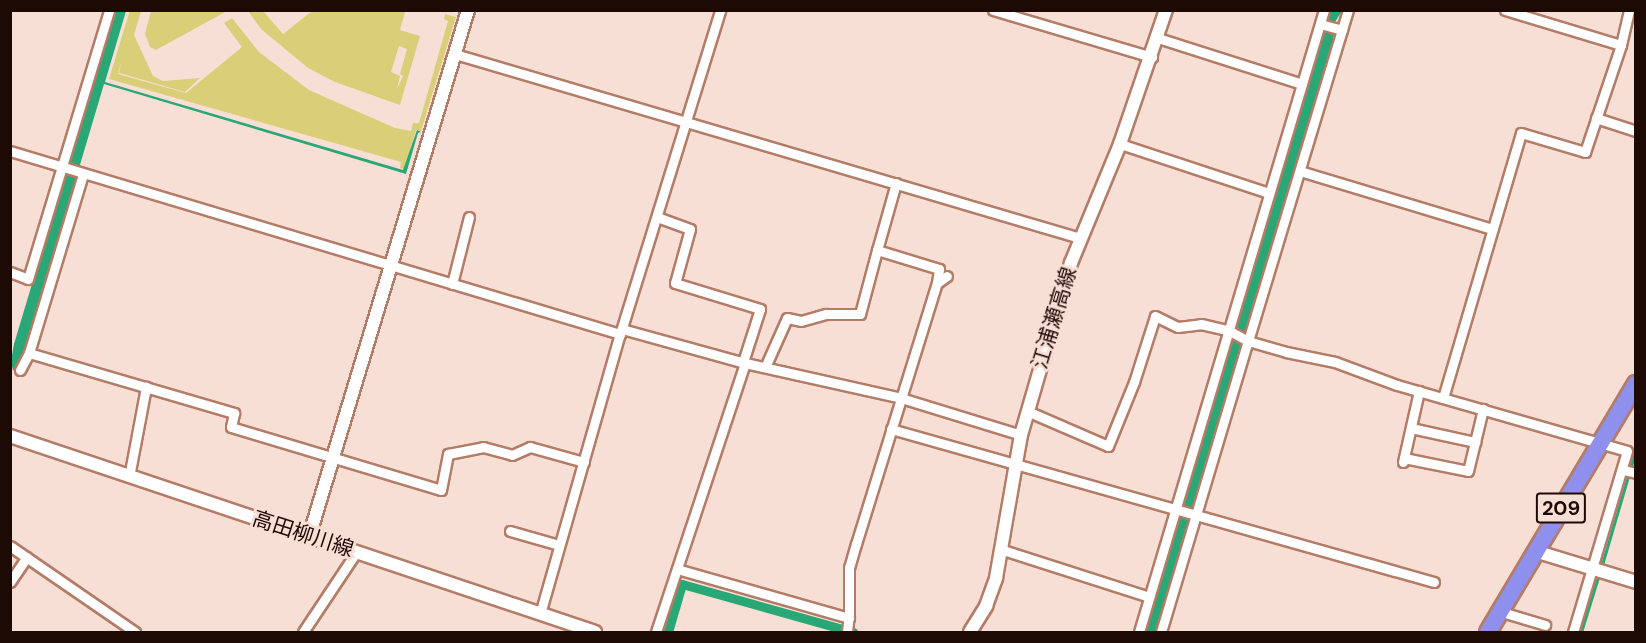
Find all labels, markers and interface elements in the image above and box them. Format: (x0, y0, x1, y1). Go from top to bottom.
street label: 江浦瀬高線 (1027, 264, 1081, 372)
road number: 209 (1536, 491, 1586, 525)
street label: 高田柳川線 (249, 506, 357, 562)

